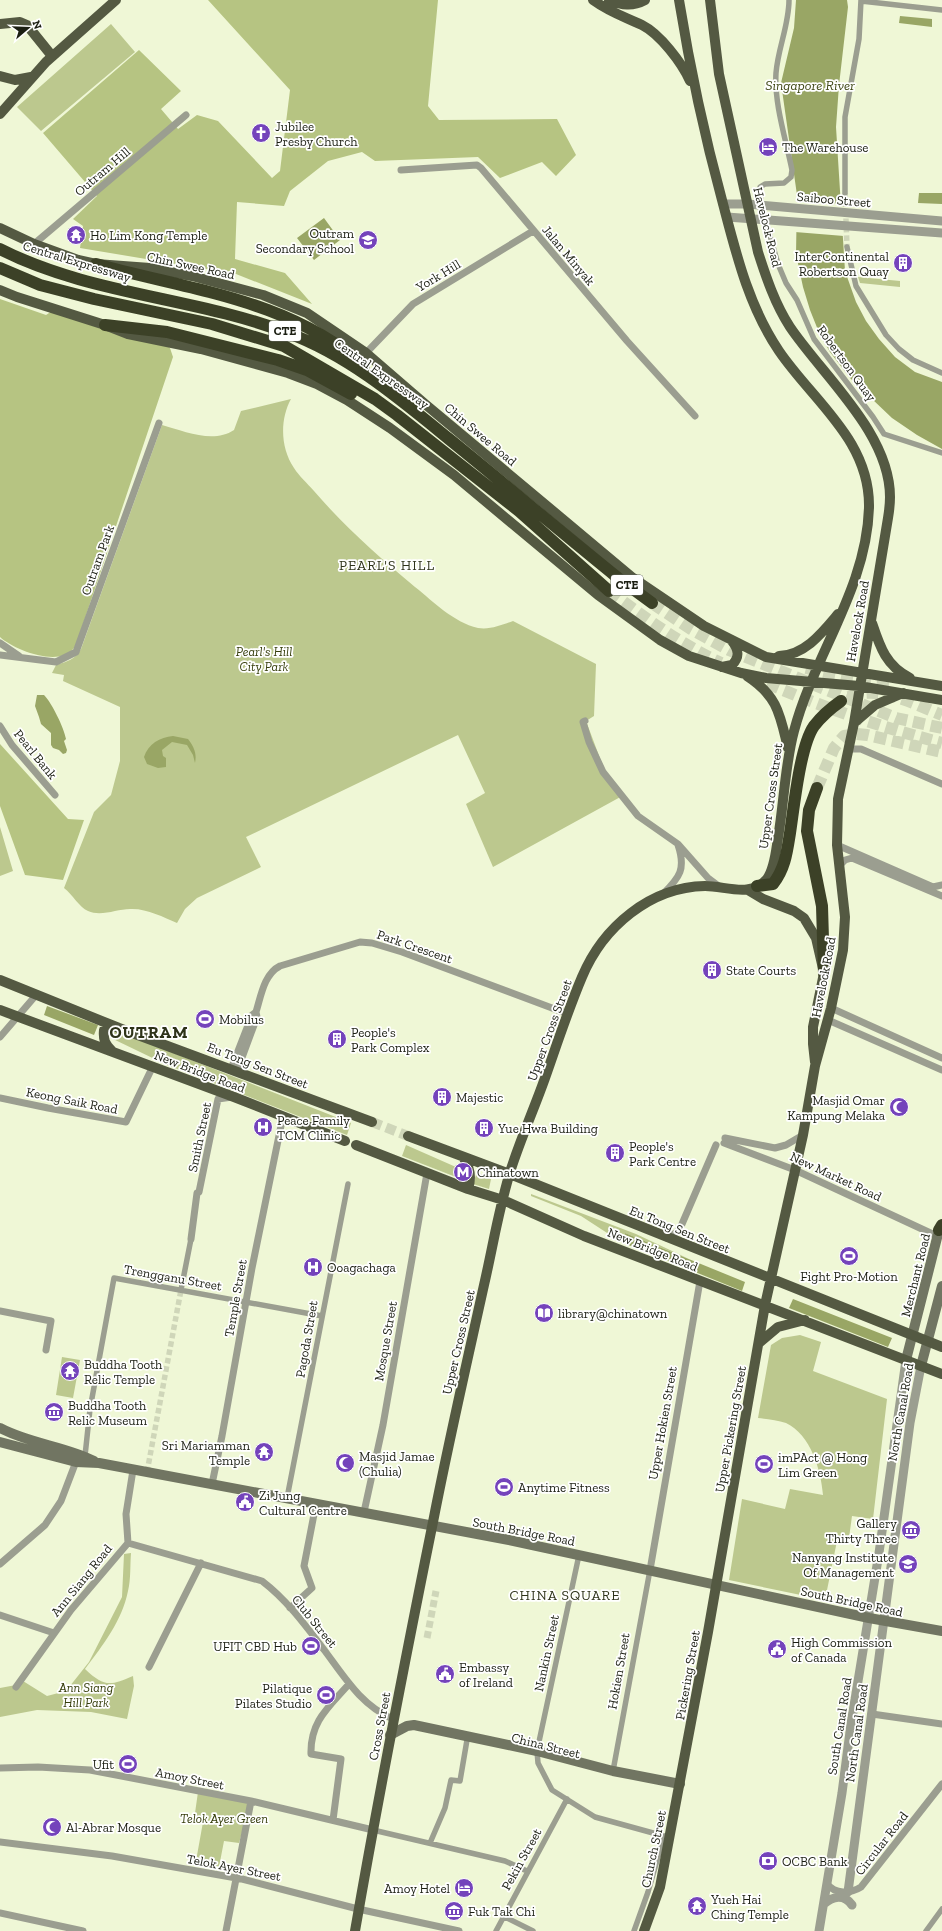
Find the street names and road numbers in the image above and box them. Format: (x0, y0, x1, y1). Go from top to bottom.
street label: Outram Hill (72, 143, 134, 199)
street label: Havelock Road (750, 186, 785, 269)
street label: Saiboo Street (796, 189, 872, 210)
street label: Jalan Minyak (539, 222, 598, 289)
street label: Central Expressway (21, 238, 133, 285)
street label: Chin Swee Road (146, 249, 236, 282)
street label: York Hill (412, 256, 464, 295)
road number: CTE (269, 321, 301, 341)
street label: Robertson Quay (814, 322, 879, 404)
street label: Central Expressway (332, 335, 432, 412)
street label: Chin Swee Road (442, 400, 520, 469)
street label: Outram Park (78, 523, 117, 597)
road number: CTE (611, 575, 643, 595)
street label: Havelock Road (843, 579, 872, 663)
street label: Pearl Bank (11, 726, 60, 782)
street label: Upper Cross Street (756, 742, 785, 850)
street label: Park Crescent (375, 927, 455, 966)
street label: Havelock Road (808, 935, 839, 1019)
street label: Upper Cross Street (524, 977, 575, 1083)
street label: Eu Tong Sen Street (205, 1039, 311, 1092)
street label: New Bridge Road (152, 1047, 247, 1096)
street label: Keong Saik Road (25, 1084, 119, 1117)
street label: Smith Street (185, 1101, 214, 1173)
street label: New Market Road (788, 1149, 884, 1204)
street label: Eu Tong Sen Street (628, 1203, 732, 1256)
street label: New Bridge Road (605, 1225, 700, 1274)
street label: Merchant Road (898, 1232, 933, 1318)
street label: Temple Street (221, 1258, 250, 1338)
street label: Trengganu Street (123, 1261, 223, 1294)
street label: Upper Cross Street (439, 1288, 478, 1396)
street label: Pagoda Street (292, 1299, 321, 1379)
street label: Mosque Street (371, 1300, 400, 1382)
street label: North Canal Road (884, 1362, 916, 1462)
street label: Upper Pickering Street (712, 1364, 749, 1494)
street label: Upper Hokien Street (645, 1365, 680, 1481)
street label: South Bridge Road (471, 1514, 576, 1549)
street label: Ann Siang Road (48, 1541, 115, 1619)
street label: South Bridge Road (799, 1583, 904, 1620)
street label: Club Street (289, 1592, 340, 1651)
street label: Nankin Street (531, 1613, 562, 1693)
street label: Pickering Street (672, 1629, 703, 1721)
street label: Hokien Street (604, 1632, 633, 1710)
street label: South Canal Road (824, 1676, 855, 1776)
street label: North Canal Road (842, 1683, 871, 1783)
street label: Cross Street (366, 1691, 393, 1761)
street label: China Street (510, 1730, 582, 1761)
street label: Amoy Street (154, 1764, 226, 1793)
street label: Circular Road (852, 1808, 911, 1878)
street label: Church Street (638, 1809, 669, 1889)
street label: Pekin Street (498, 1826, 545, 1893)
street label: Telok Ayer Street (186, 1851, 282, 1884)

